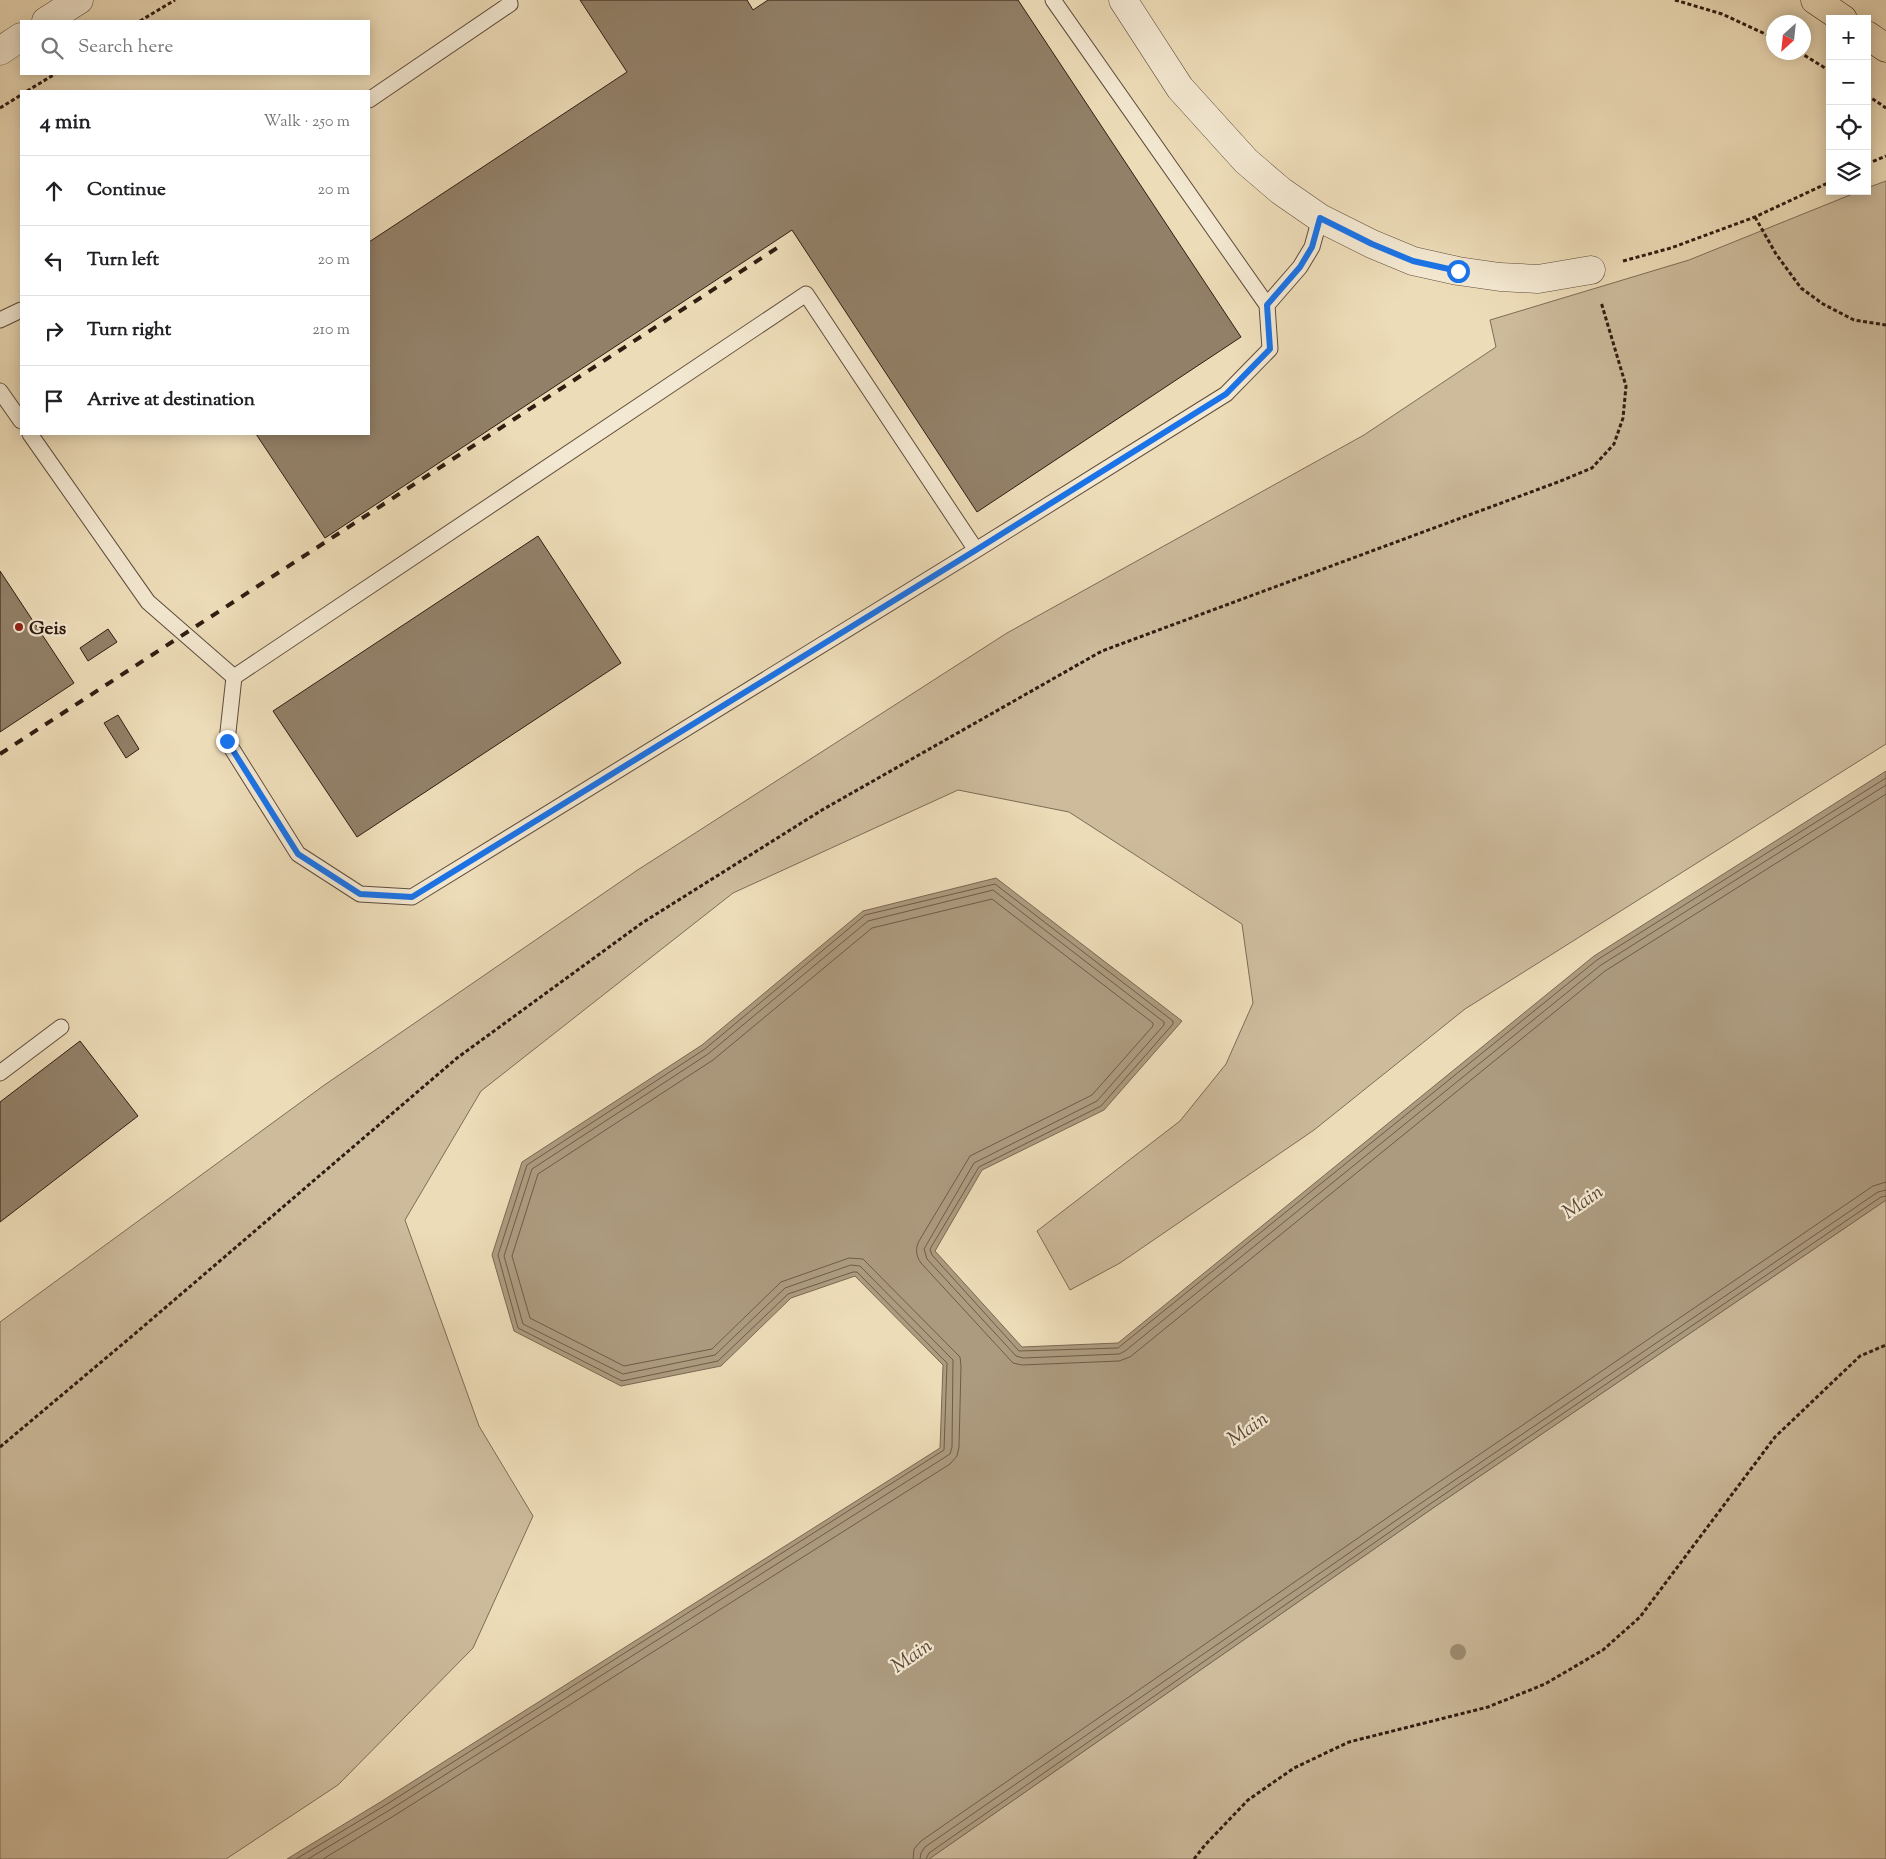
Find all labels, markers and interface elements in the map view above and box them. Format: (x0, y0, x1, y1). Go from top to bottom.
north arrow (1766, 15, 1811, 60)
map controls (1826, 15, 1871, 195)
button: + (1826, 15, 1871, 60)
search box (20, 20, 370, 75)
icon: search (38, 34, 66, 62)
text: Search here (78, 34, 173, 61)
button: − (1826, 60, 1871, 105)
button: locate (1826, 105, 1871, 150)
text: 4 min (40, 108, 91, 138)
text: Walk · 250 m (264, 111, 350, 134)
button: layers (1826, 150, 1871, 195)
icon: ahead (40, 177, 68, 205)
text: Continue (87, 177, 166, 204)
text: 20 m (317, 179, 350, 202)
icon: left (40, 247, 68, 275)
text: Turn left (87, 247, 159, 274)
text: 20 m (317, 249, 350, 272)
route start (1447, 260, 1470, 283)
icon: right (40, 317, 68, 345)
text: Turn right (87, 317, 171, 344)
text: 210 m (312, 319, 350, 342)
icon: arrive (40, 387, 68, 415)
text: Arrive at destination (87, 387, 255, 414)
place label: Geis (29, 616, 67, 643)
marker: Geis (13, 621, 25, 633)
route end (216, 730, 239, 753)
water label: Main (1557, 1178, 1610, 1227)
water label: Main (1222, 1405, 1275, 1454)
water label: Main (886, 1632, 939, 1681)

